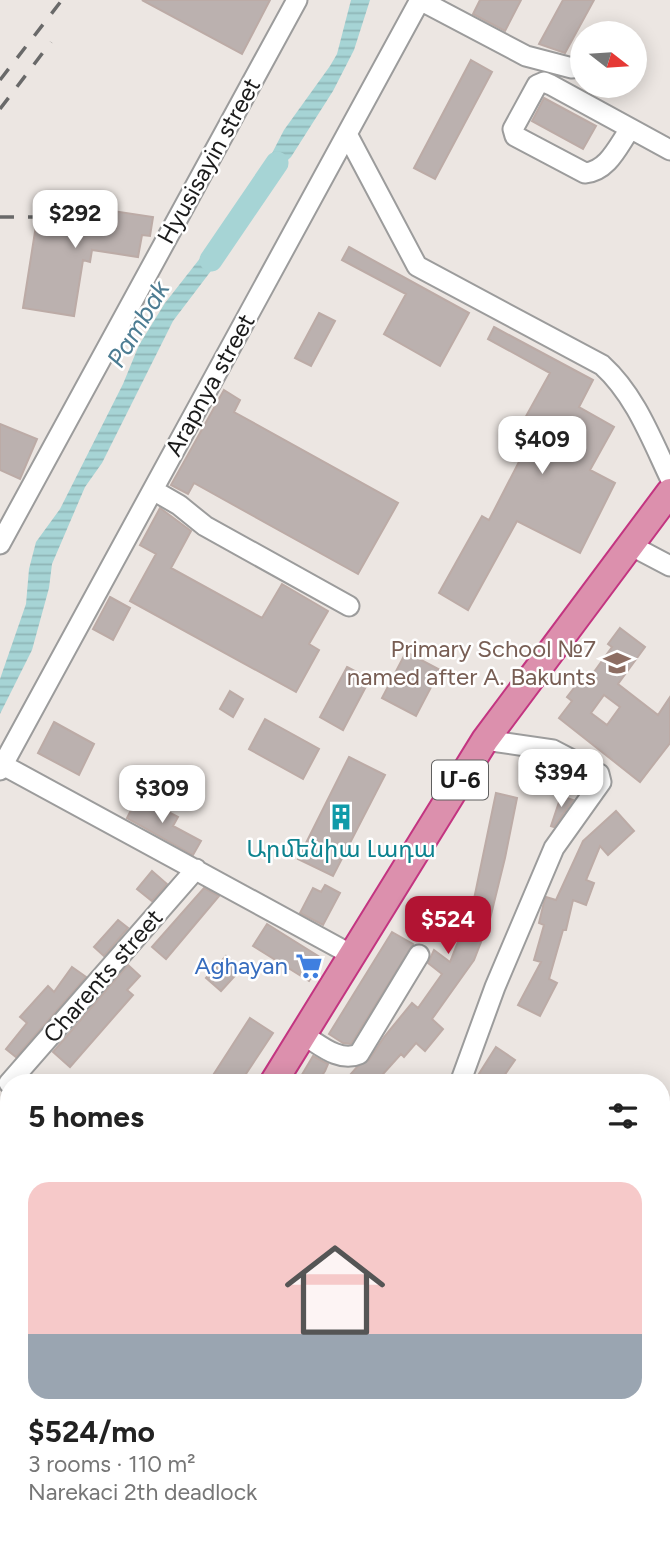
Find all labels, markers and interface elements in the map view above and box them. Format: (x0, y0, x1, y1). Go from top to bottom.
north arrow (570, 21, 648, 98)
map controls (570, 21, 647, 98)
street label: Hyusisayin street (151, 73, 266, 249)
pin: $292 (34, 190, 116, 250)
text: $292 (49, 199, 101, 227)
water label: Pambak (100, 274, 177, 373)
street label: Arapnya street (159, 309, 261, 461)
pin: $409 (501, 416, 583, 476)
text: $409 (514, 425, 570, 453)
place label: Primary School №7 named after A. Bakunts (347, 634, 596, 691)
school or university icon: Primary School №7 named after A. Bakunts (602, 648, 632, 678)
pin: $394 (520, 750, 602, 809)
text: $394 (534, 758, 588, 786)
road number: Մ-6 (432, 760, 488, 800)
pin: $309 (121, 766, 203, 825)
text: $309 (135, 774, 189, 802)
building icon: Արմենիա Լադա (326, 802, 356, 832)
place label: Արմենիա Լադա (246, 834, 436, 863)
pin: $524 (407, 897, 489, 956)
street label: Charents street (37, 903, 168, 1048)
text: $524 (421, 905, 475, 933)
place label: Aghayan (194, 951, 288, 980)
supermarket icon: Aghayan (294, 951, 324, 981)
icon: filters (604, 1097, 642, 1135)
text: 5 homes (28, 1098, 144, 1135)
icon: home (272, 1227, 398, 1353)
text: $524/mo (28, 1413, 155, 1450)
text: 3 rooms · 110 m² (28, 1450, 195, 1478)
text: Narekaci 2th deadlock (28, 1478, 257, 1506)

